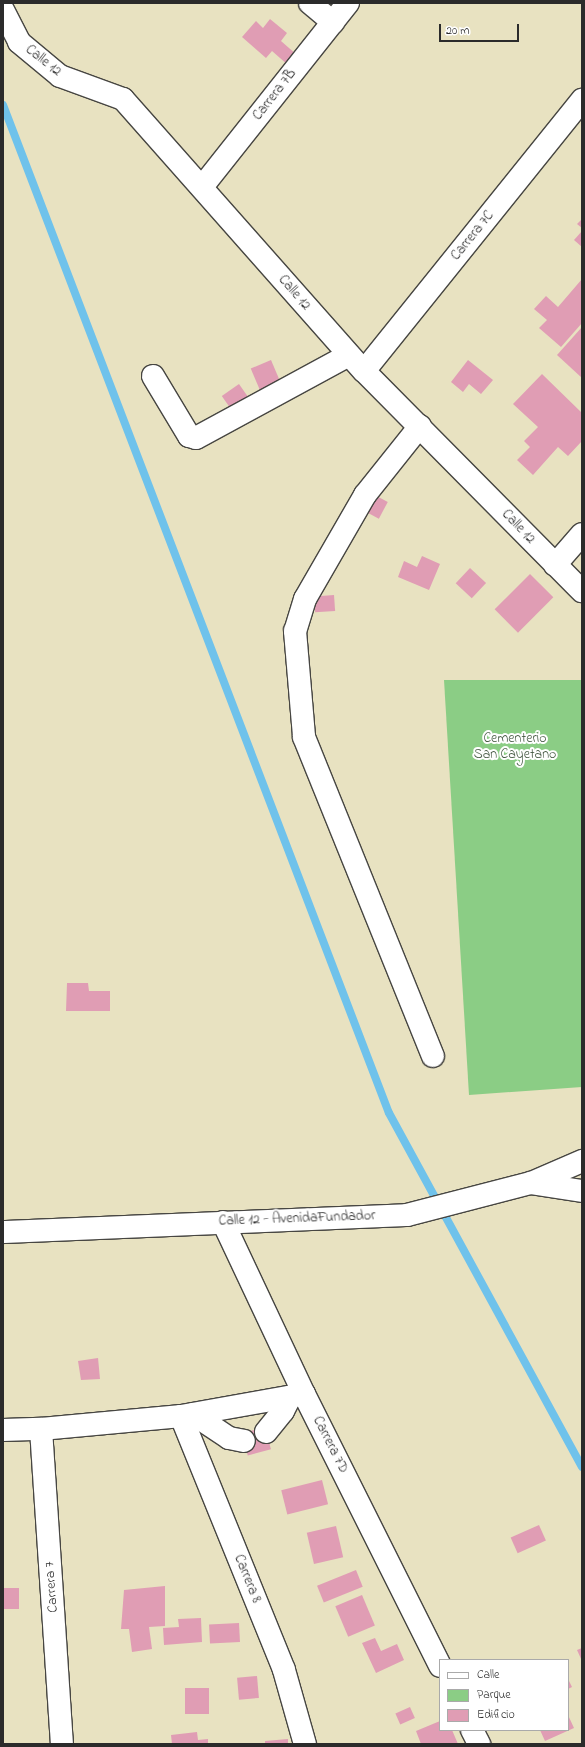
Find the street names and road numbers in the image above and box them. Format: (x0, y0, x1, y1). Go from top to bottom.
street label: Calle 12 (22, 42, 64, 80)
street label: Carrera 7B (250, 66, 300, 124)
street label: Carrera 7C (448, 208, 498, 264)
street label: Calle 12 (274, 272, 314, 314)
street label: Calle 12 (498, 506, 538, 548)
street label: Calle 12 - AvenidaFundador (218, 1208, 376, 1230)
street label: Carrera 7D (309, 1414, 351, 1476)
street label: Carrera 8 (230, 1552, 264, 1606)
street label: Carrera 7 (42, 1561, 62, 1613)

